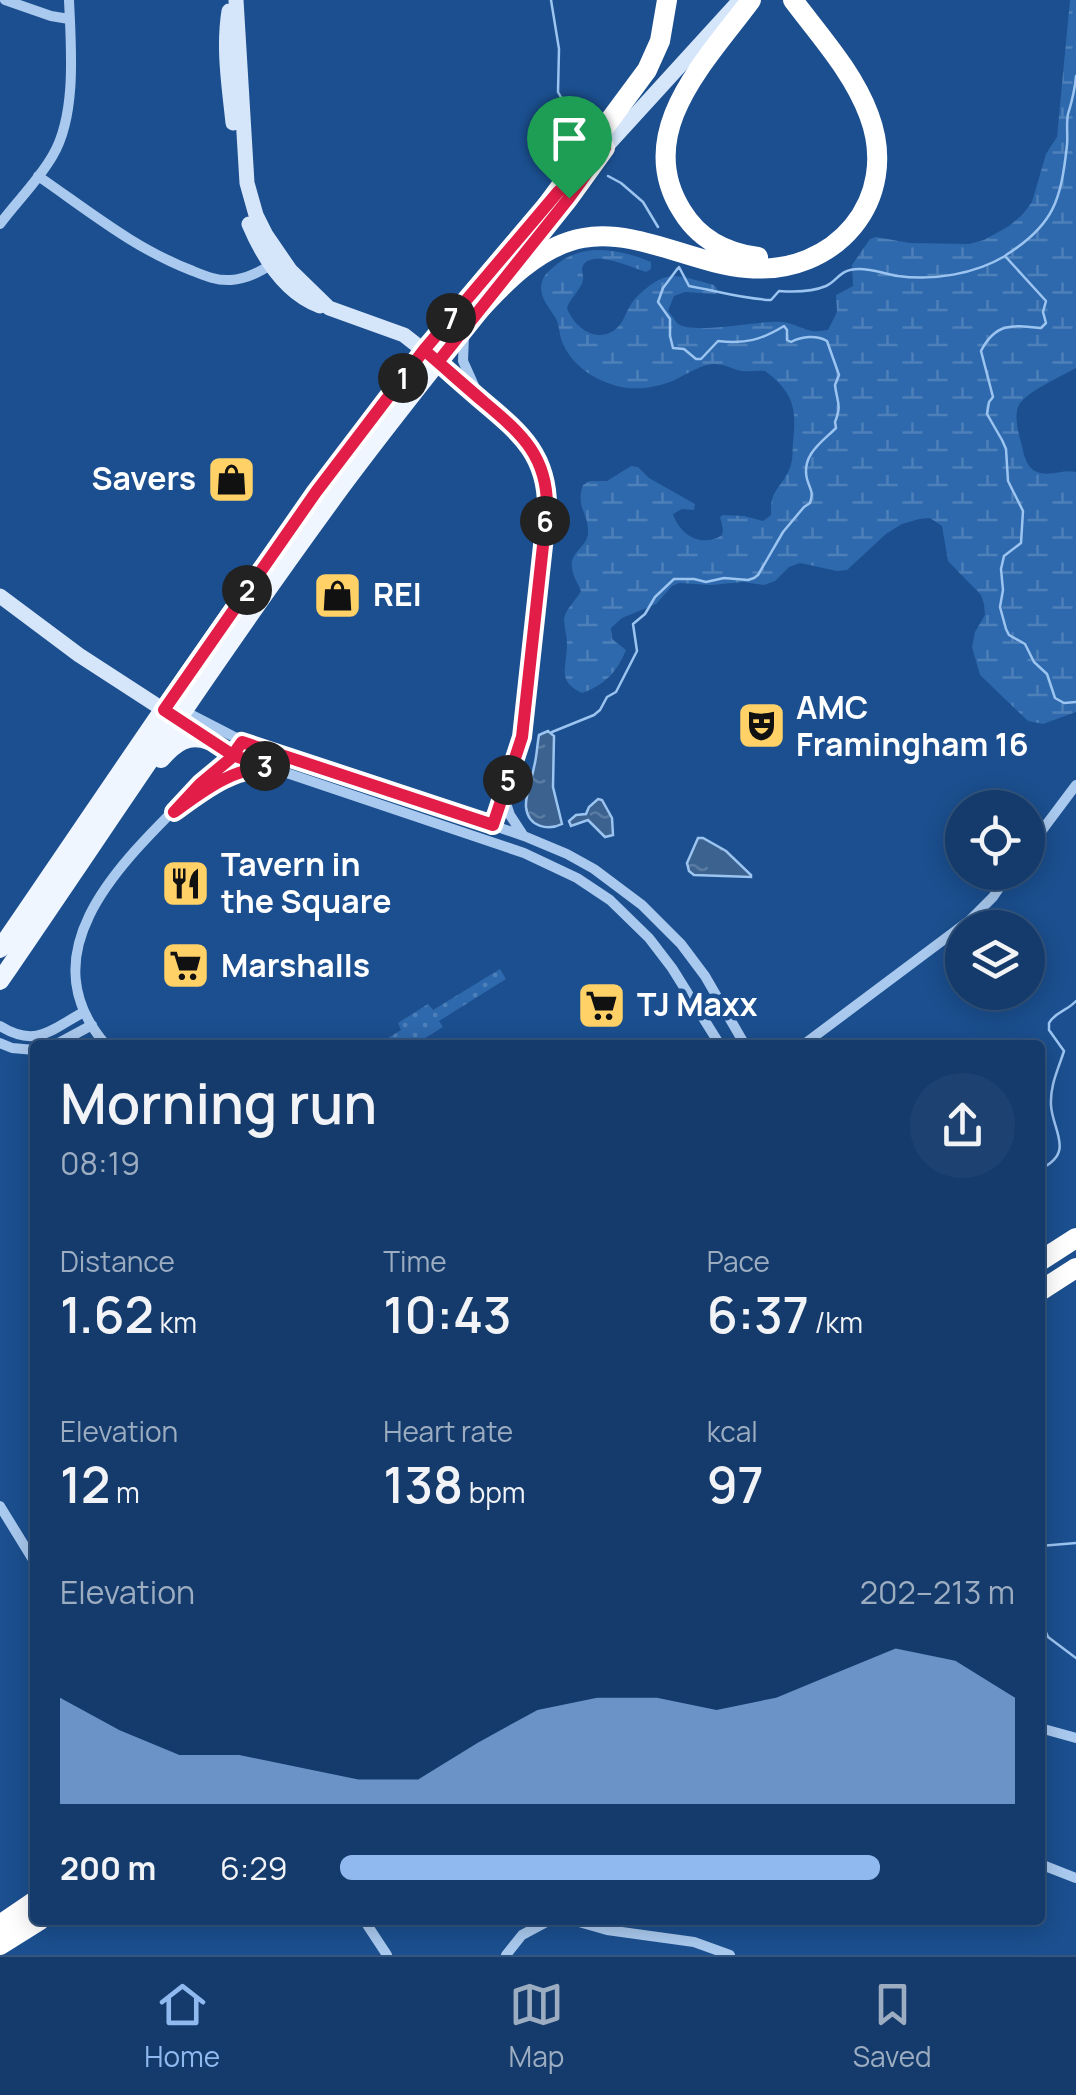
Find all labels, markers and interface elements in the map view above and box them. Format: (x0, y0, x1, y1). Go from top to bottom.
pin (527, 96, 612, 199)
icon: arrive (542, 111, 597, 166)
pin: 7 (426, 293, 476, 343)
text: 7 (444, 299, 458, 337)
pin: 1 (378, 353, 428, 403)
text: 1 (397, 359, 409, 397)
shop icon: Savers (205, 453, 257, 505)
place label: Savers (91, 456, 196, 500)
pin: 6 (520, 496, 570, 546)
text: 6 (536, 502, 554, 540)
pin: 2 (222, 565, 272, 615)
shop icon: REI (312, 569, 364, 621)
text: 2 (239, 571, 255, 609)
place label: REI (373, 572, 422, 616)
place label: AMC Framingham 16 (796, 685, 1029, 766)
theatre icon: AMC Framingham 16 (735, 700, 787, 752)
pin: 3 (240, 741, 290, 791)
text: 3 (257, 747, 273, 785)
pin: 5 (483, 755, 533, 805)
text: 5 (500, 761, 516, 799)
map controls (945, 790, 1045, 1010)
button: locate (945, 790, 1045, 890)
place label: Tavern in the Square (221, 842, 391, 923)
restaurant icon: Tavern in the Square (160, 857, 212, 909)
button: layers (945, 910, 1045, 1010)
supermarket icon: Marshalls (160, 940, 212, 992)
place label: Marshalls (221, 943, 370, 987)
supermarket icon: TJ Maxx (576, 979, 628, 1031)
place label: TJ Maxx (637, 982, 758, 1026)
text: Morning run (60, 1065, 377, 1141)
button: share (910, 1073, 1015, 1178)
text: 08:19 (60, 1141, 140, 1185)
text: Distance (60, 1242, 175, 1280)
text: Time (383, 1242, 447, 1280)
text: Pace (707, 1242, 770, 1280)
text: 1.62 (60, 1280, 154, 1348)
text: 10:43 (383, 1280, 512, 1348)
text: 6:37 (707, 1280, 809, 1348)
text: km (154, 1303, 197, 1341)
text: /km (809, 1303, 863, 1341)
text: Elevation (60, 1412, 178, 1450)
text: Heart rate (383, 1412, 513, 1450)
text: kcal (707, 1412, 758, 1450)
text: 12 (60, 1450, 110, 1518)
text: 138 (383, 1450, 463, 1518)
text: 97 (707, 1450, 764, 1518)
text: m (110, 1473, 140, 1511)
text: bpm (463, 1473, 526, 1511)
text: Elevation (60, 1570, 195, 1614)
text: 202–213 m (860, 1570, 1015, 1614)
text: 200 m (60, 1846, 156, 1890)
text: 6:29 (220, 1846, 288, 1890)
tab: Home (144, 1977, 220, 2075)
tab: Map (509, 1977, 564, 2075)
tab: Saved (853, 1977, 932, 2075)

